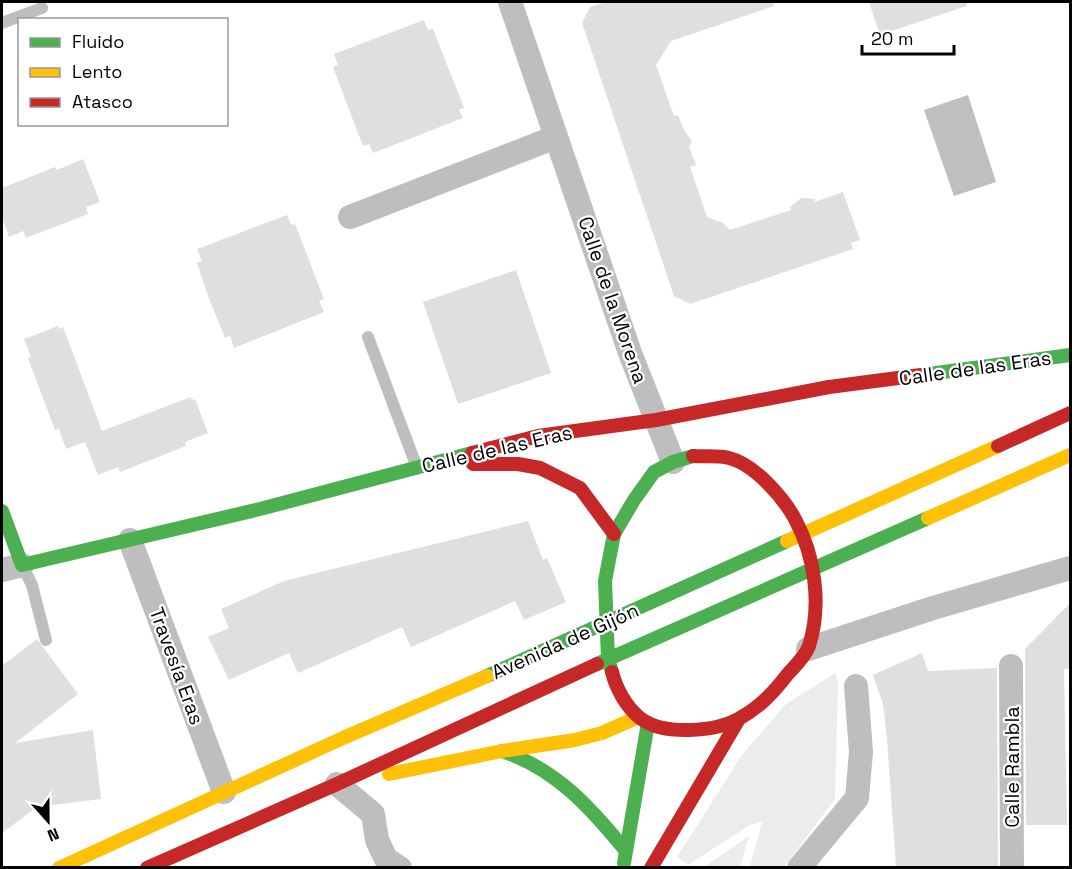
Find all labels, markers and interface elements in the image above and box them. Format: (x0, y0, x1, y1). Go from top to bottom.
legend (18, 18, 228, 126)
scale bar (862, 18, 954, 56)
text: 20 m (871, 27, 914, 50)
text: Fluido (72, 30, 124, 53)
text: Lento (72, 60, 122, 83)
text: Atasco (72, 90, 133, 113)
street label: Calle de la Morena (572, 213, 654, 387)
street label: Calle de las Eras (897, 344, 1053, 392)
street label: Calle de las Eras (419, 419, 575, 479)
street label: Avenida de Gijón (487, 597, 643, 685)
street label: Travesía Eras (144, 604, 210, 728)
street label: Calle Rambla (999, 706, 1025, 828)
north arrow (18, 791, 78, 851)
text: N (44, 823, 62, 846)

